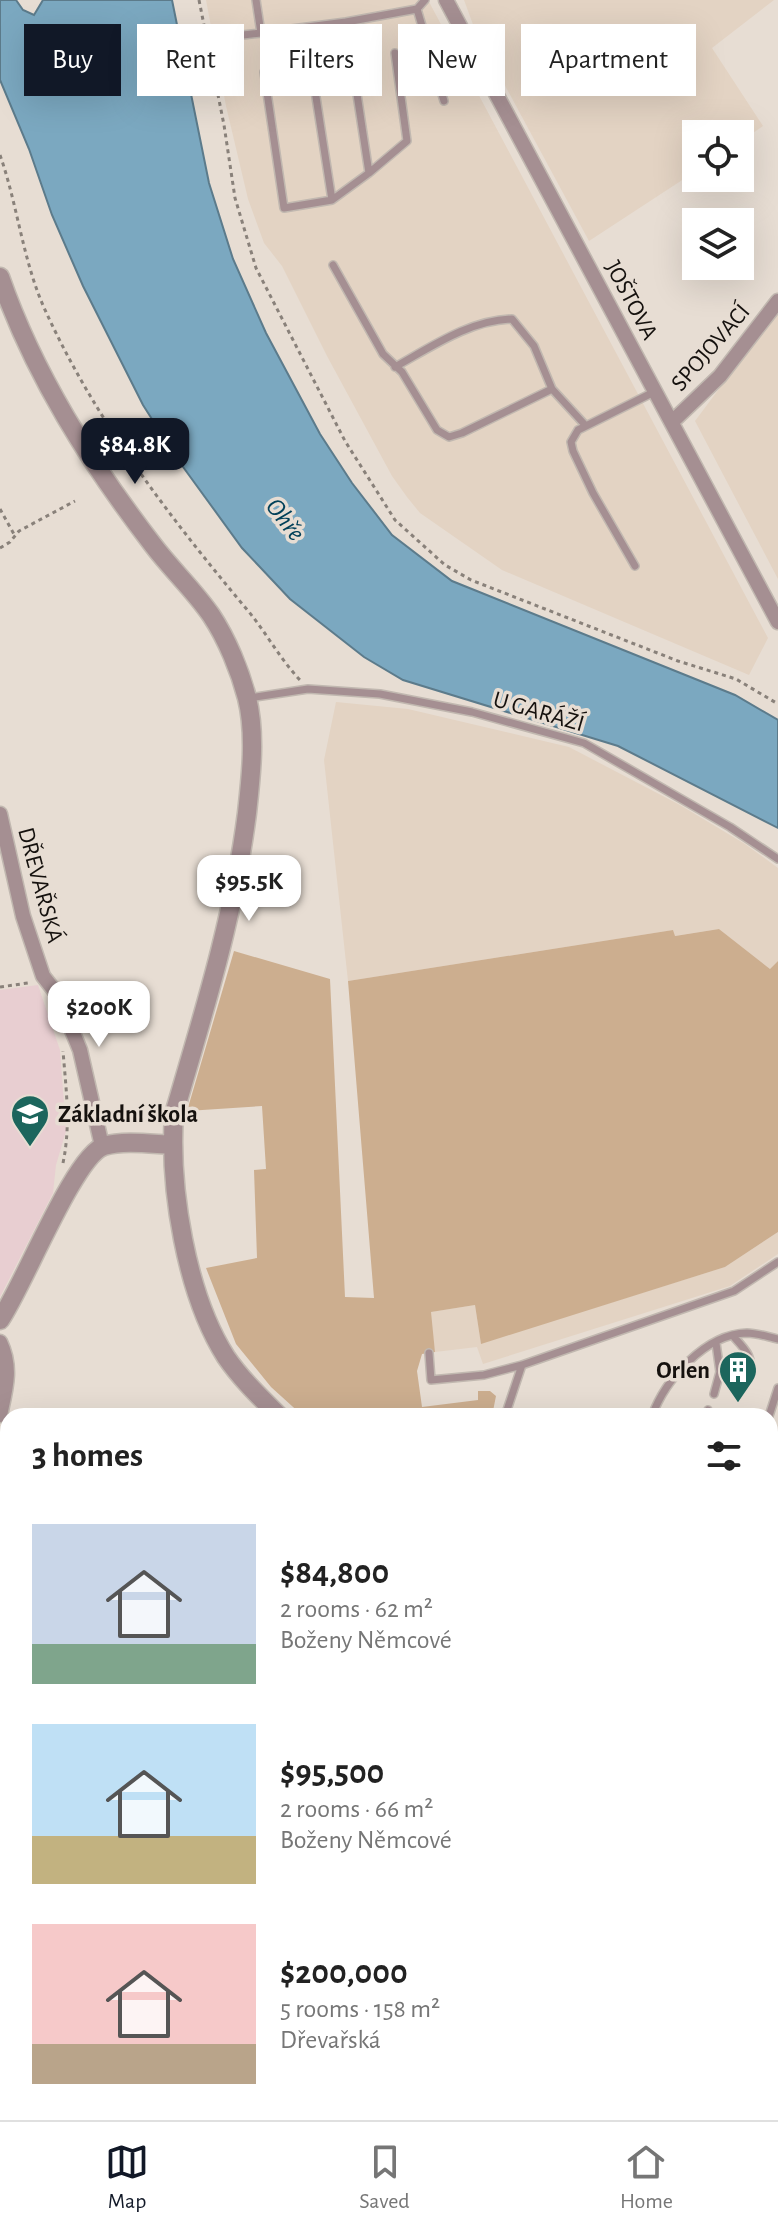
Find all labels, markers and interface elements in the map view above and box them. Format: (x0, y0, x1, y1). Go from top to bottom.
chip: Buy (24, 24, 121, 96)
chip: Rent (137, 24, 244, 96)
chip: Filters (260, 24, 382, 96)
chip: New (398, 24, 505, 96)
chip: Apartment (521, 24, 696, 96)
map controls (682, 120, 754, 280)
button: locate (682, 120, 754, 192)
button: layers (682, 208, 754, 280)
street label: JOŠTOVA (600, 257, 663, 344)
street label: SPOJOVACÍ (665, 298, 755, 396)
pin: $84.8K (70, 418, 200, 486)
text: $84.8K (99, 431, 171, 457)
water label: Ohře (261, 493, 310, 546)
street label: U GARÁŽÍ (490, 686, 588, 737)
street label: DŘEVAŘSKÁ (13, 824, 69, 946)
pin: $95.5K (184, 855, 314, 923)
text: $95.5K (215, 868, 283, 894)
pin: $200K (43, 981, 155, 1049)
text: $200K (66, 994, 132, 1020)
school or university icon: Základní škola (9, 1093, 51, 1148)
place label: Základní škola (58, 1103, 198, 1127)
building icon: Orlen (717, 1349, 759, 1404)
place label: Orlen (656, 1359, 710, 1383)
icon: filters (702, 1434, 746, 1478)
text: 3 homes (32, 1439, 143, 1473)
icon: home (96, 1556, 192, 1652)
text: $84,800 (280, 1556, 389, 1590)
text: 2 rooms · 62 m² (280, 1596, 433, 1622)
text: Boženy Němcové (280, 1627, 452, 1653)
icon: home (96, 1756, 192, 1852)
text: $95,500 (280, 1756, 384, 1790)
text: 2 rooms · 66 m² (280, 1796, 433, 1822)
text: Boženy Němcové (280, 1827, 452, 1853)
icon: home (96, 1956, 192, 2052)
text: $200,000 (280, 1956, 408, 1990)
text: 5 rooms · 158 m² (280, 1996, 440, 2022)
text: Dřevařská (280, 2027, 381, 2053)
tab: Map (105, 2140, 149, 2214)
tab: Saved (359, 2140, 410, 2214)
tab: Home (620, 2140, 673, 2214)

